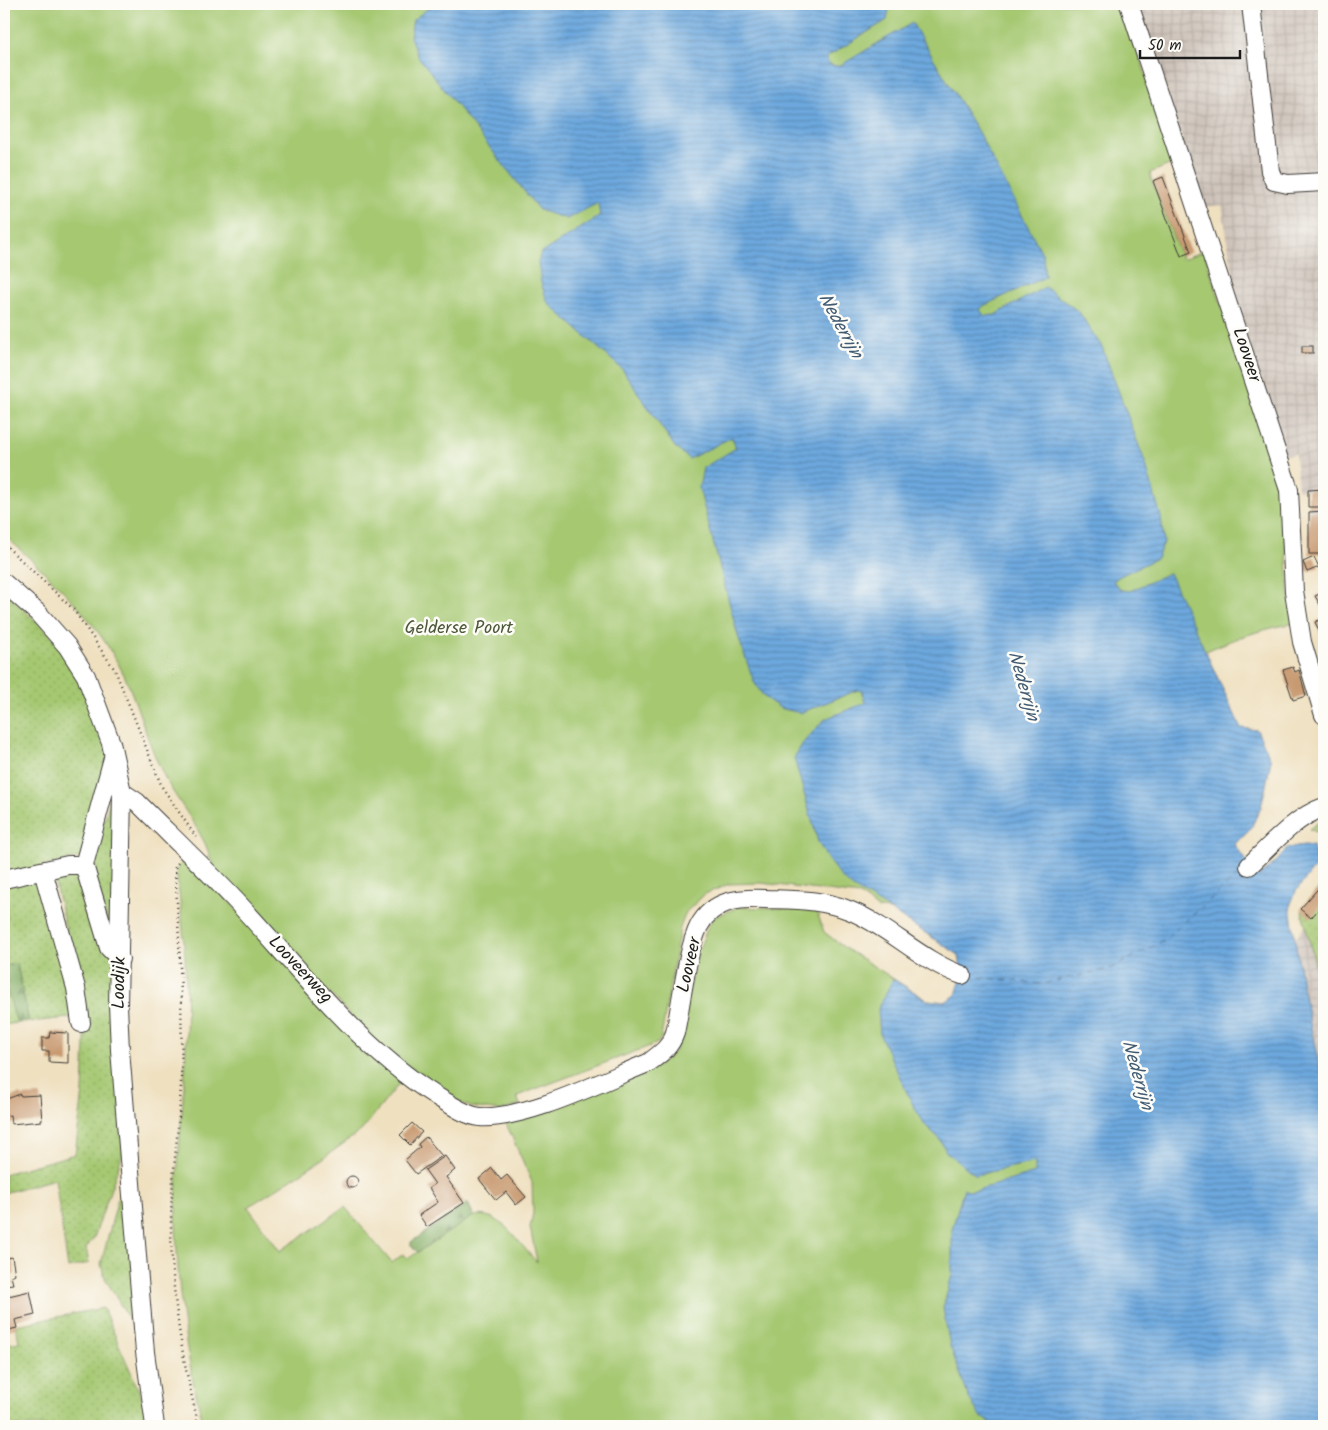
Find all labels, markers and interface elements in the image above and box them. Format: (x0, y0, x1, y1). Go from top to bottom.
scale bar (1140, 28, 1240, 60)
text: 50 m (1148, 34, 1182, 58)
water label: Nederrijn (810, 287, 871, 366)
street label: Looveer (1224, 324, 1269, 387)
park label: Gelderse Poort (405, 614, 514, 643)
water label: Nederrijn (999, 648, 1048, 726)
street label: Looveerweg (261, 929, 339, 1011)
street label: Looveer (670, 933, 711, 995)
street label: Loodijk (105, 956, 135, 1009)
water label: Nederrijn (1113, 1037, 1162, 1115)

